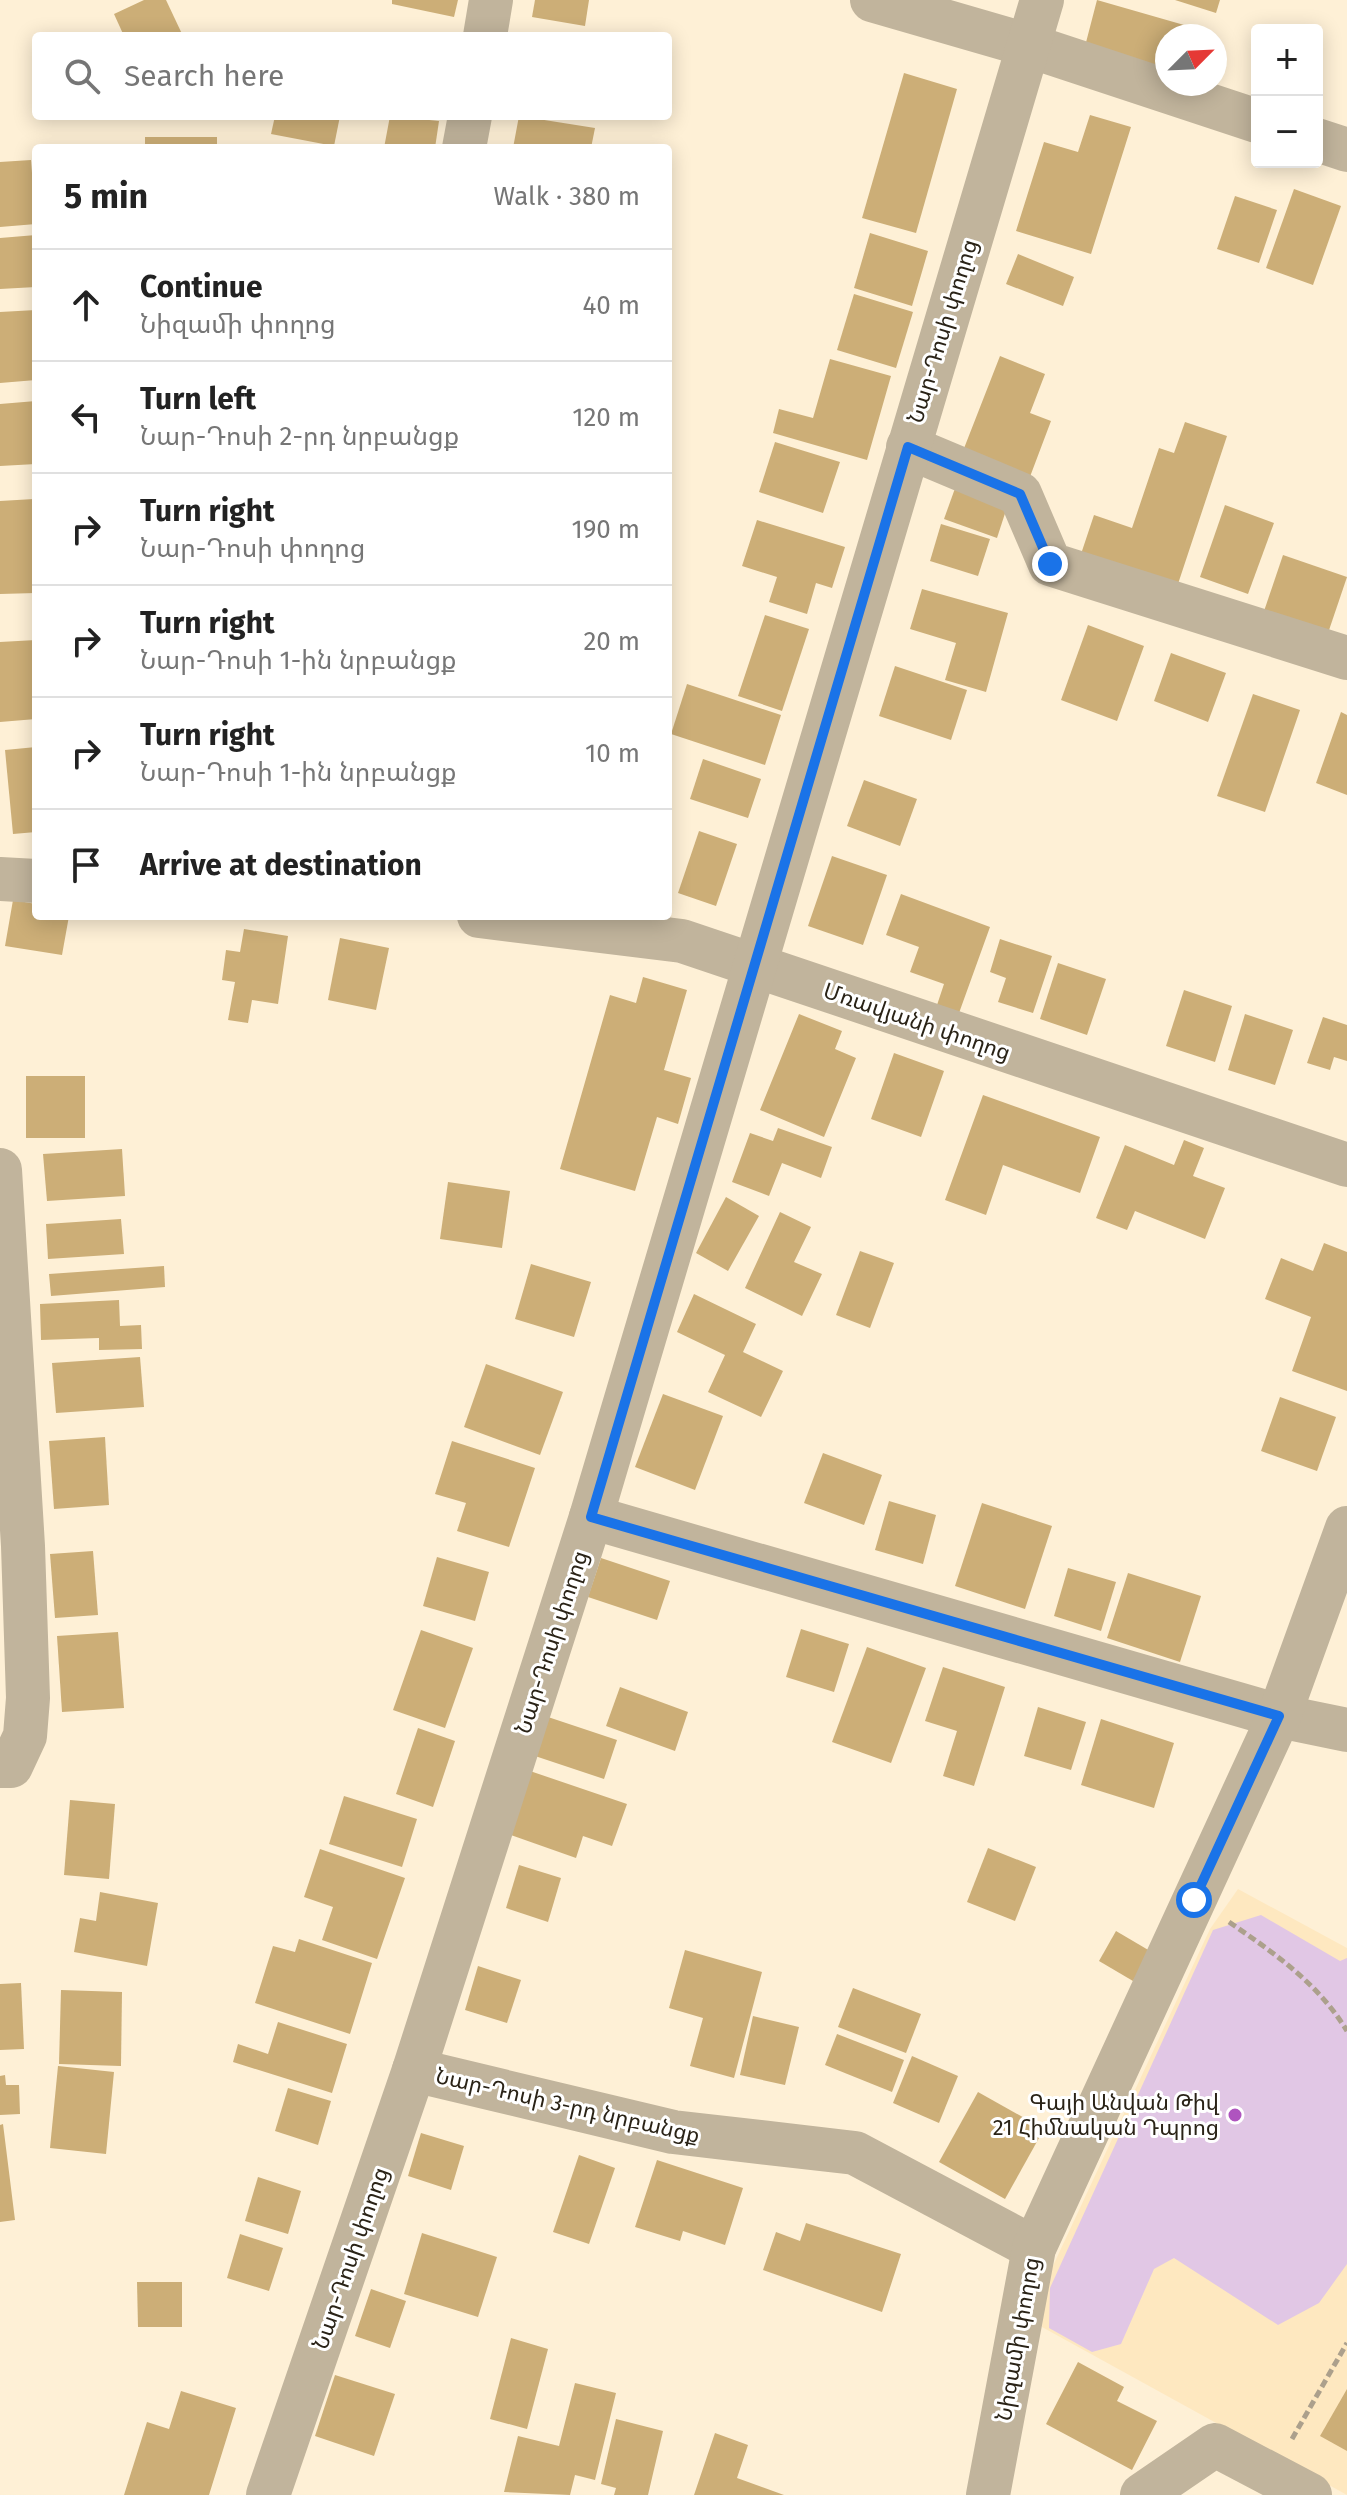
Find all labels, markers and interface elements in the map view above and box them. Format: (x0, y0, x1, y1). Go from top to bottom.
north arrow (1155, 24, 1227, 96)
map controls (1251, 24, 1323, 168)
button: + (1251, 24, 1323, 96)
search box (32, 32, 672, 120)
icon: search (60, 54, 104, 98)
text: Search here (124, 58, 284, 94)
button: − (1251, 96, 1323, 168)
text: 5 min (64, 176, 148, 217)
text: Walk · 380 m (493, 181, 640, 212)
street label: Նար-Դոսի փողոց (902, 236, 983, 426)
text: Continue (140, 269, 263, 305)
icon: ahead (64, 283, 108, 327)
text: 40 m (582, 290, 640, 321)
text: Նիզամի փողոց (140, 309, 336, 340)
text: Turn left (140, 381, 256, 417)
icon: left (64, 395, 108, 439)
text: 120 m (572, 402, 640, 433)
text: Նար-Դոսի 2-րդ նրբանցք (140, 421, 459, 452)
text: Turn right (140, 493, 275, 529)
icon: right (64, 507, 108, 551)
text: 190 m (571, 514, 640, 545)
text: Նար-Դոսի փողոց (140, 533, 365, 564)
route end (1032, 546, 1068, 582)
text: Turn right (140, 605, 275, 641)
icon: right (64, 619, 108, 663)
text: 20 m (583, 626, 640, 657)
text: Նար-Դոսի 1-ին նրբանցք (140, 645, 457, 676)
text: Turn right (140, 717, 275, 753)
icon: right (64, 731, 108, 775)
text: 10 m (585, 738, 640, 769)
text: Նար-Դոսի 1-ին նրբանցք (140, 757, 457, 788)
icon: arrive (64, 843, 108, 887)
text: Arrive at destination (140, 847, 422, 883)
street label: Մռավյանի փողոց (820, 977, 1014, 1066)
street label: Նար-Դոսի փողոց (509, 1547, 594, 1737)
route start (1176, 1882, 1212, 1918)
street label: Նար-Դոսի 3-րդ նրբանցք (433, 2062, 703, 2149)
place label: Գայի Անվան Թիվ 21 Հիմնական Դպրոց (993, 2089, 1220, 2141)
marker: Գայի Անվան Թիվ 21 Հիմնական Դպրոց (1226, 2106, 1244, 2124)
street label: Նար-Դոսի փողոց (307, 2164, 394, 2353)
street label: Նիզամի փողոց (990, 2255, 1045, 2423)

